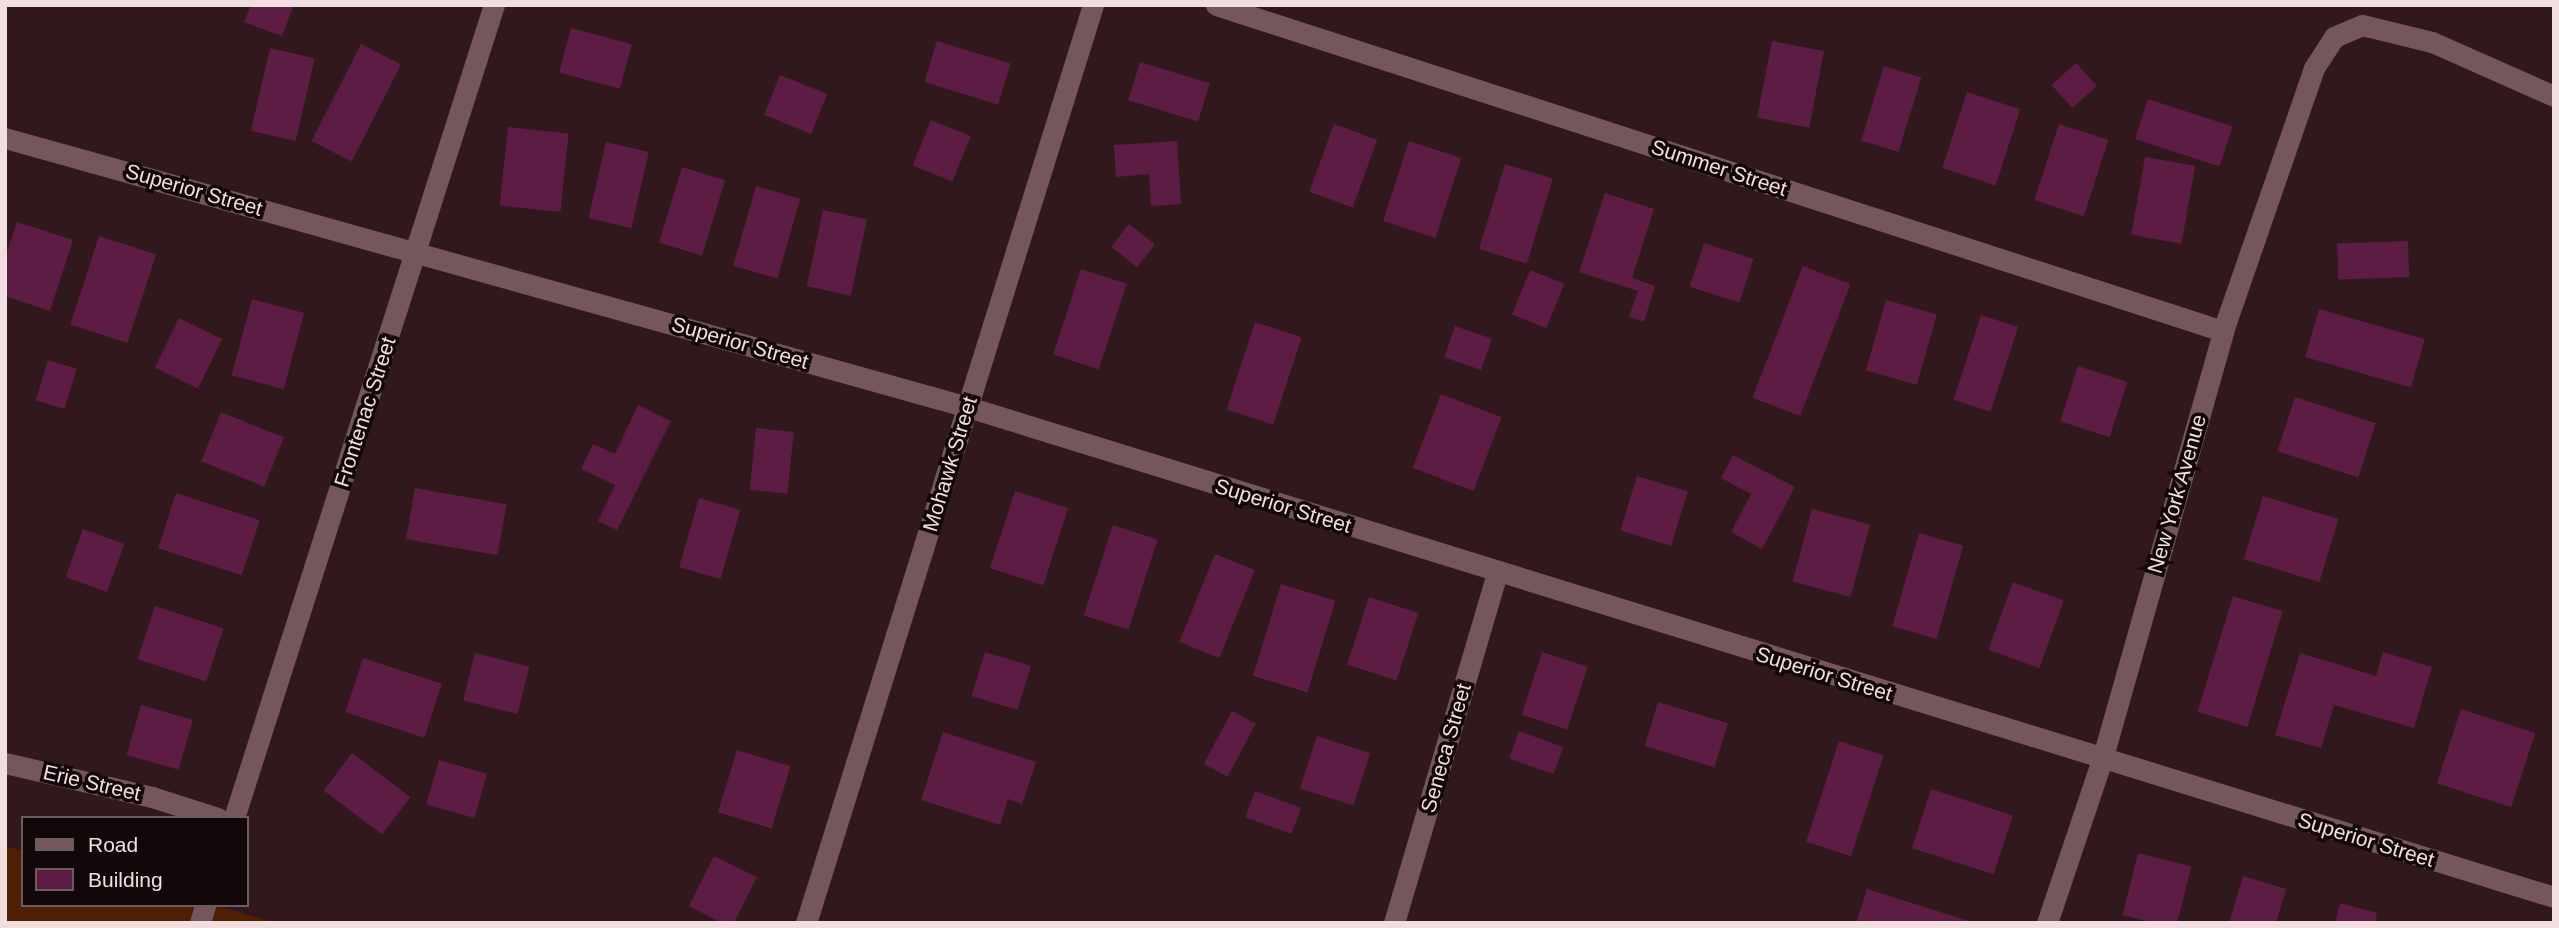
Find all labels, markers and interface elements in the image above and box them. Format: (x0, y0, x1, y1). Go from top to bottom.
street label: Summer Street (1648, 134, 1790, 202)
street label: Superior Street (123, 158, 265, 222)
street label: Superior Street (669, 311, 811, 375)
street label: Frontenac Street (329, 334, 401, 490)
street label: Mohawk Street (917, 393, 983, 535)
street label: New York Avenue (2142, 411, 2212, 577)
street label: Superior Street (1212, 473, 1354, 539)
street label: Superior Street (1753, 641, 1895, 707)
street label: Seneca Street (1416, 681, 1476, 815)
street label: Erie Street (41, 760, 143, 806)
street label: Superior Street (2295, 807, 2437, 873)
legend (21, 816, 248, 907)
text: Road (88, 833, 138, 856)
text: Building (88, 868, 163, 891)

